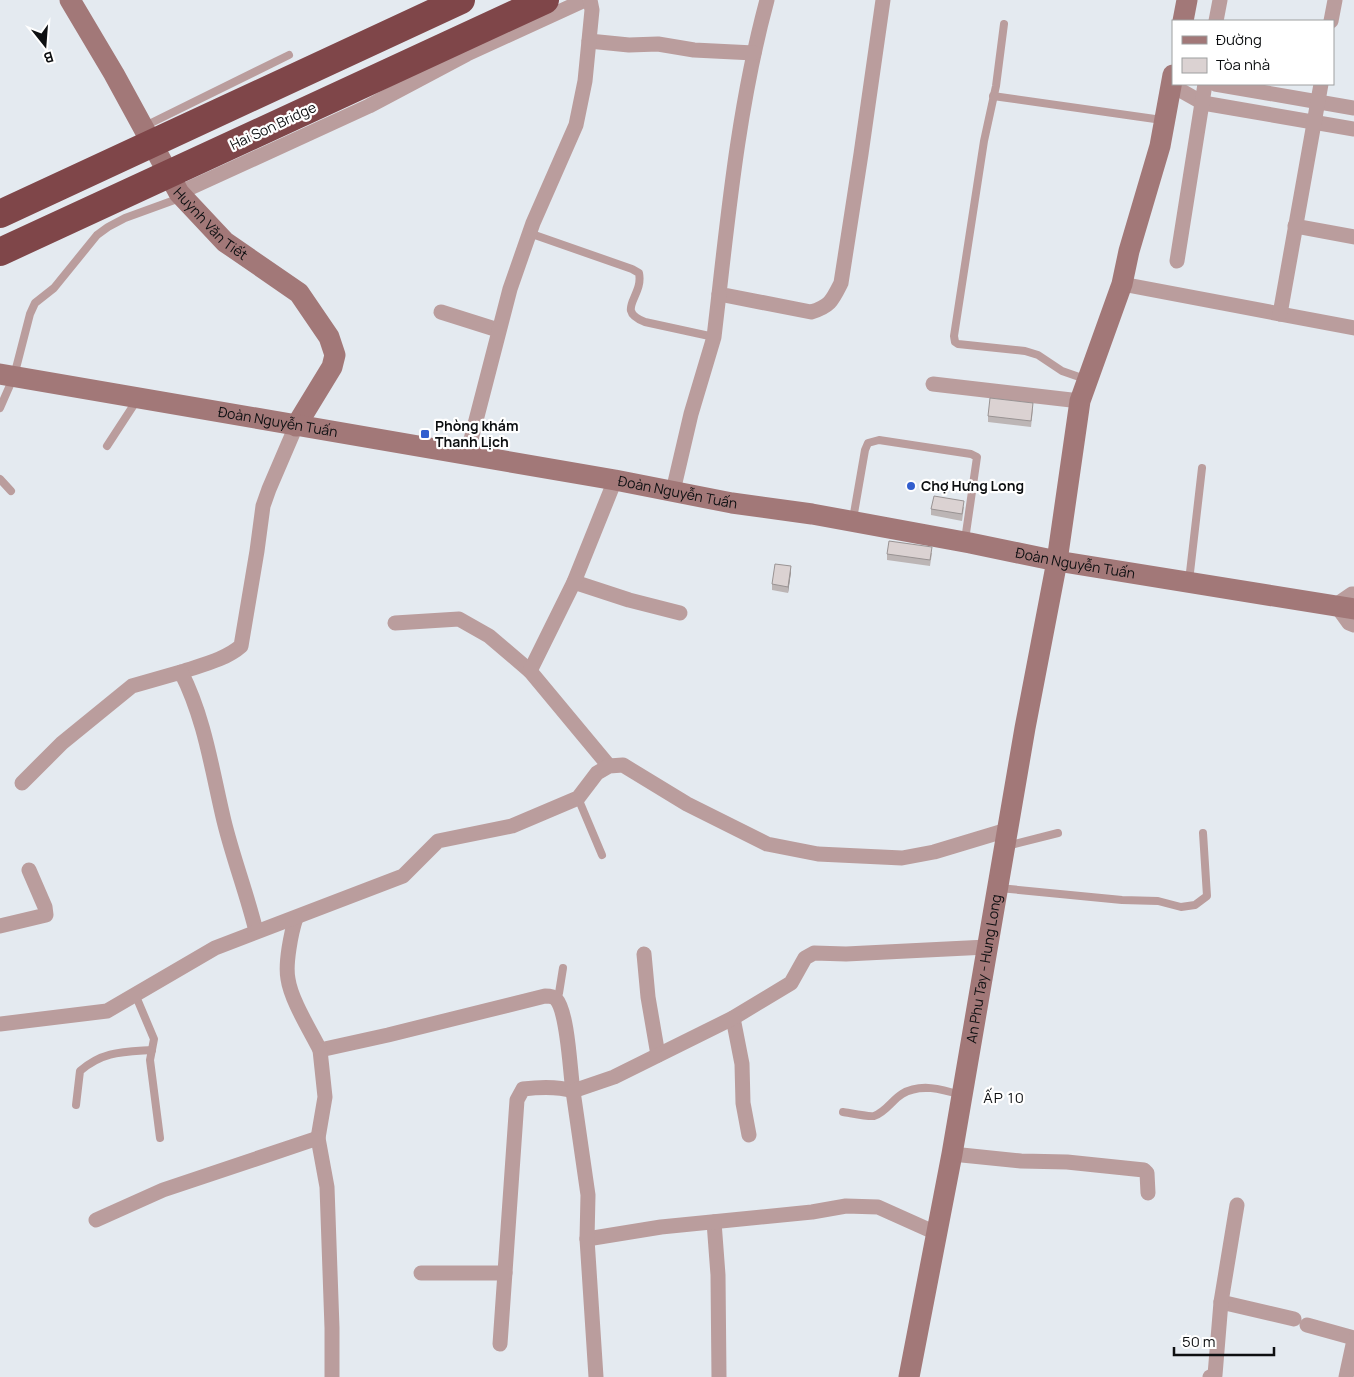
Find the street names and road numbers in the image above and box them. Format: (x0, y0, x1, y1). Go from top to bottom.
street label: Hai Son Bridge (227, 97, 319, 154)
street label: Huỳnh Văn Tiết (170, 183, 252, 264)
street label: Đoàn Nguyễn Tuấn (217, 402, 339, 441)
street label: Đoàn Nguyễn Tuấn (617, 471, 739, 513)
street label: Đoàn Nguyễn Tuấn (1014, 543, 1137, 582)
street label: An Phu Tay - Hung Long (961, 893, 1005, 1045)

